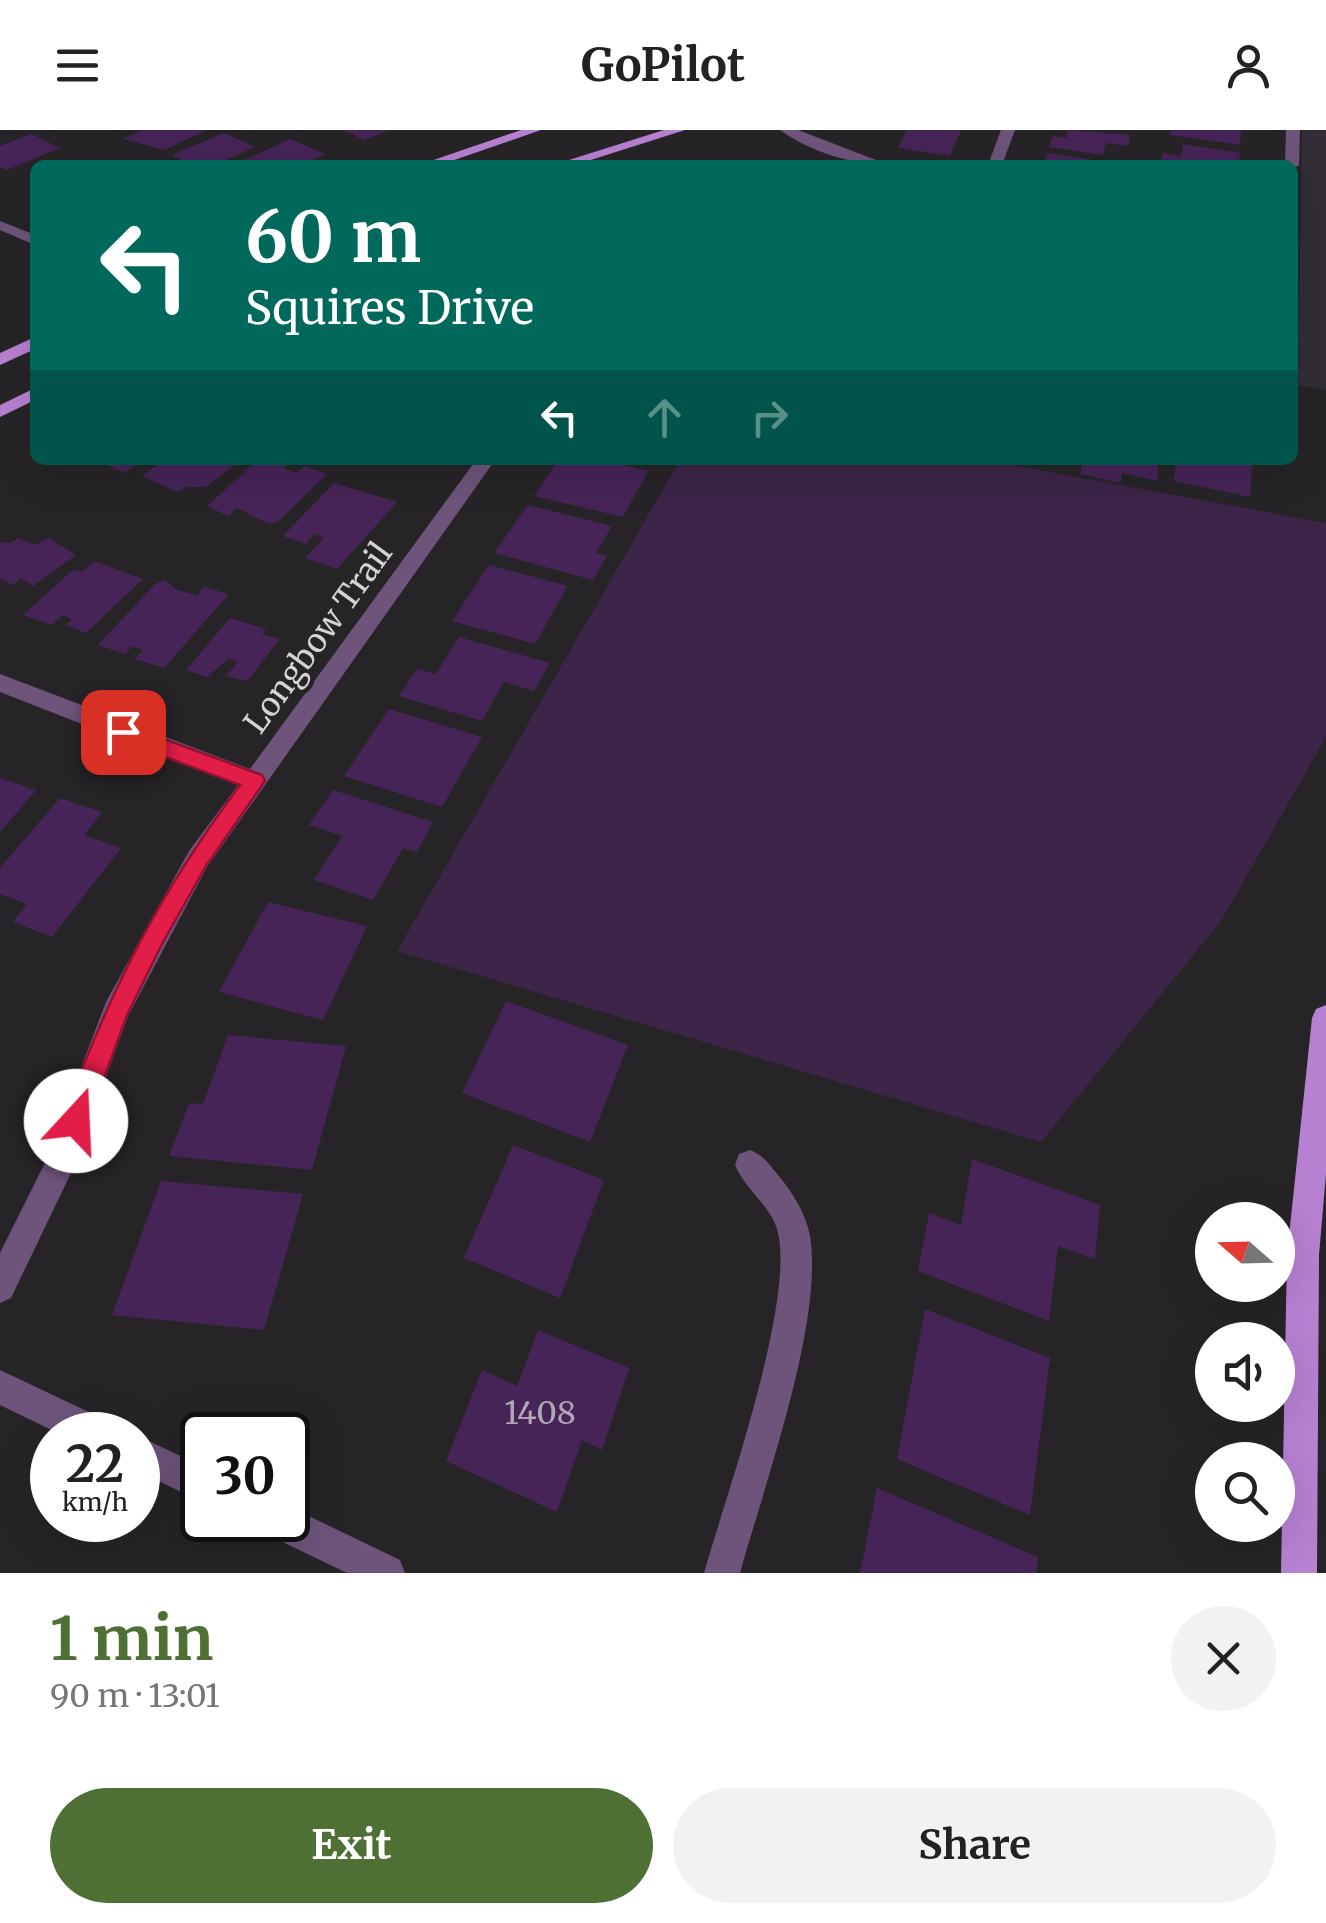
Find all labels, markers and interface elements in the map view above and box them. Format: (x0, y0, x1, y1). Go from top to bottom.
text: GoPilot (581, 37, 745, 93)
icon: menu (50, 38, 105, 93)
icon: person (1221, 38, 1276, 93)
text: 60 m (245, 193, 421, 281)
icon: left (80, 200, 210, 330)
text: Squires Drive (245, 280, 534, 336)
icon: left (532, 390, 587, 445)
icon: ahead (637, 390, 692, 445)
icon: right (742, 390, 797, 445)
street label: Longbow Trail (235, 535, 401, 741)
pin (81, 690, 166, 775)
icon: arrive (96, 705, 151, 760)
position arrow (24, 1069, 128, 1173)
north arrow (1195, 1202, 1295, 1302)
map controls (1195, 1202, 1295, 1542)
button: sound (1195, 1322, 1295, 1422)
house number: 1408 (504, 1393, 576, 1433)
speed limit sign: 30 (180, 1412, 310, 1542)
text: 22 (66, 1433, 124, 1496)
button: search (1195, 1442, 1295, 1542)
text: km/h (62, 1486, 128, 1518)
text: 1 min (50, 1601, 213, 1676)
button: close (1171, 1606, 1276, 1711)
text: 90 m · 13:01 (50, 1676, 220, 1716)
button: Exit (50, 1788, 653, 1903)
button: Share (673, 1788, 1276, 1903)

